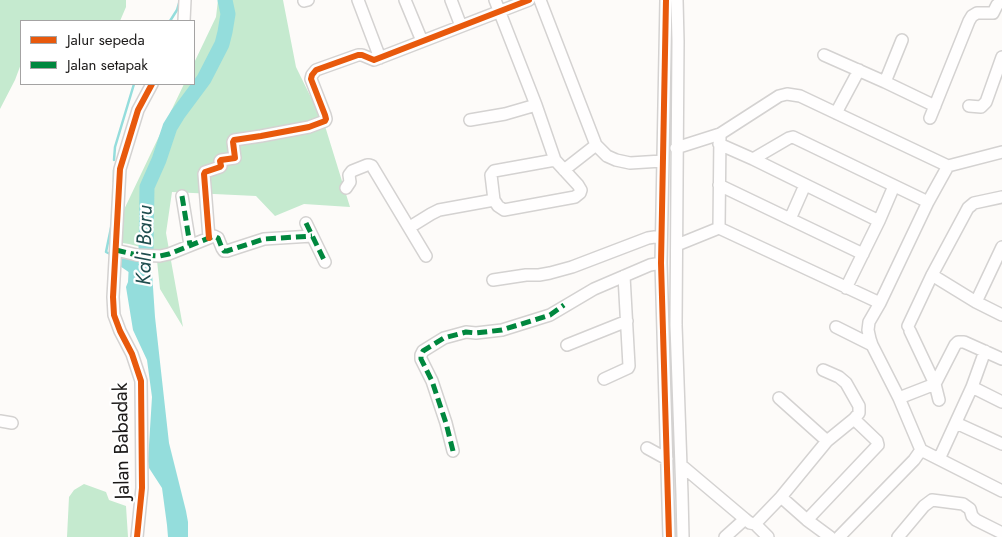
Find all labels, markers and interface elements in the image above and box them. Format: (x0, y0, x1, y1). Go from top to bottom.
legend (20, 20, 195, 85)
text: Jalur sepeda (67, 29, 145, 51)
text: Jalan setapak (67, 54, 148, 76)
water label: Kali Baru (133, 205, 159, 285)
street label: Jalan Babadak (110, 382, 136, 500)

